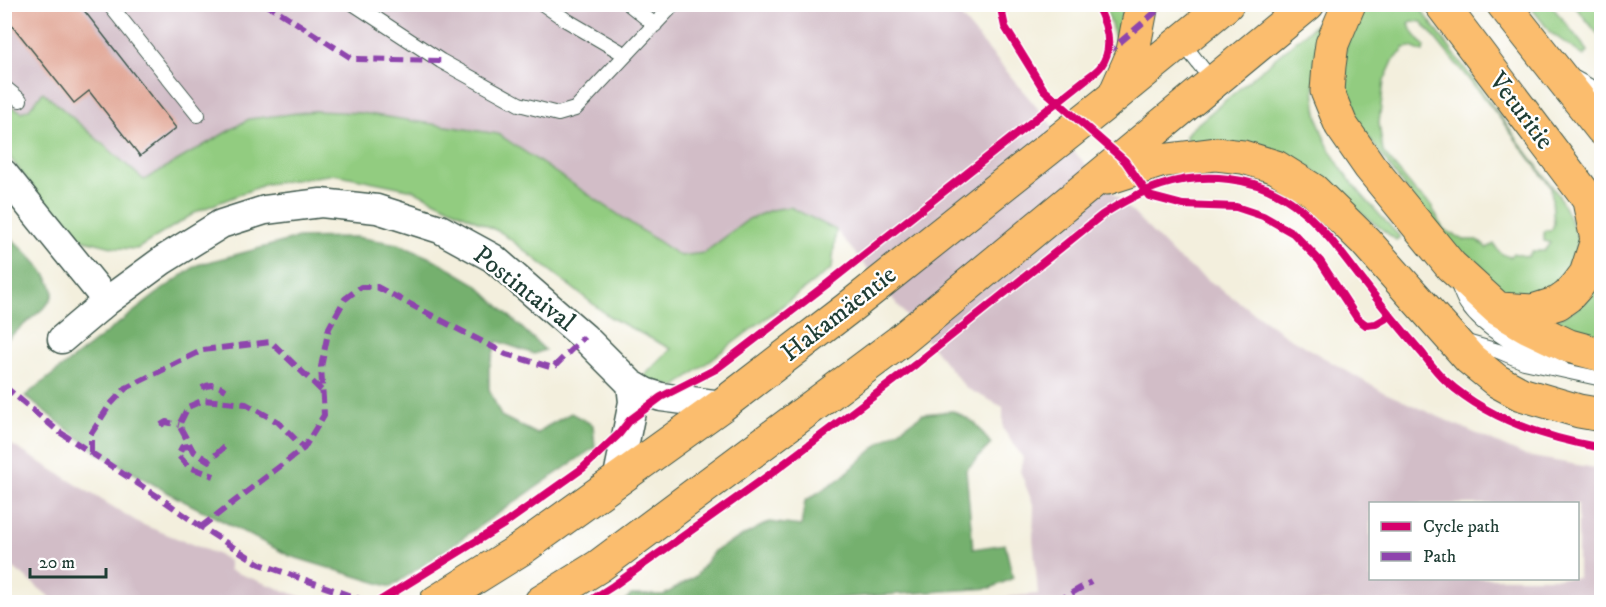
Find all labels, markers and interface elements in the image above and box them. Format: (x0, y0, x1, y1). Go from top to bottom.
street label: Veturitie (1480, 65, 1561, 156)
street label: Postintaival (466, 239, 582, 339)
street label: Hakamäentie (775, 259, 903, 369)
legend (1369, 502, 1579, 580)
text: Cycle path (1423, 516, 1500, 538)
scale bar (30, 541, 106, 579)
text: Path (1423, 546, 1457, 568)
text: 20 m (39, 552, 75, 574)

